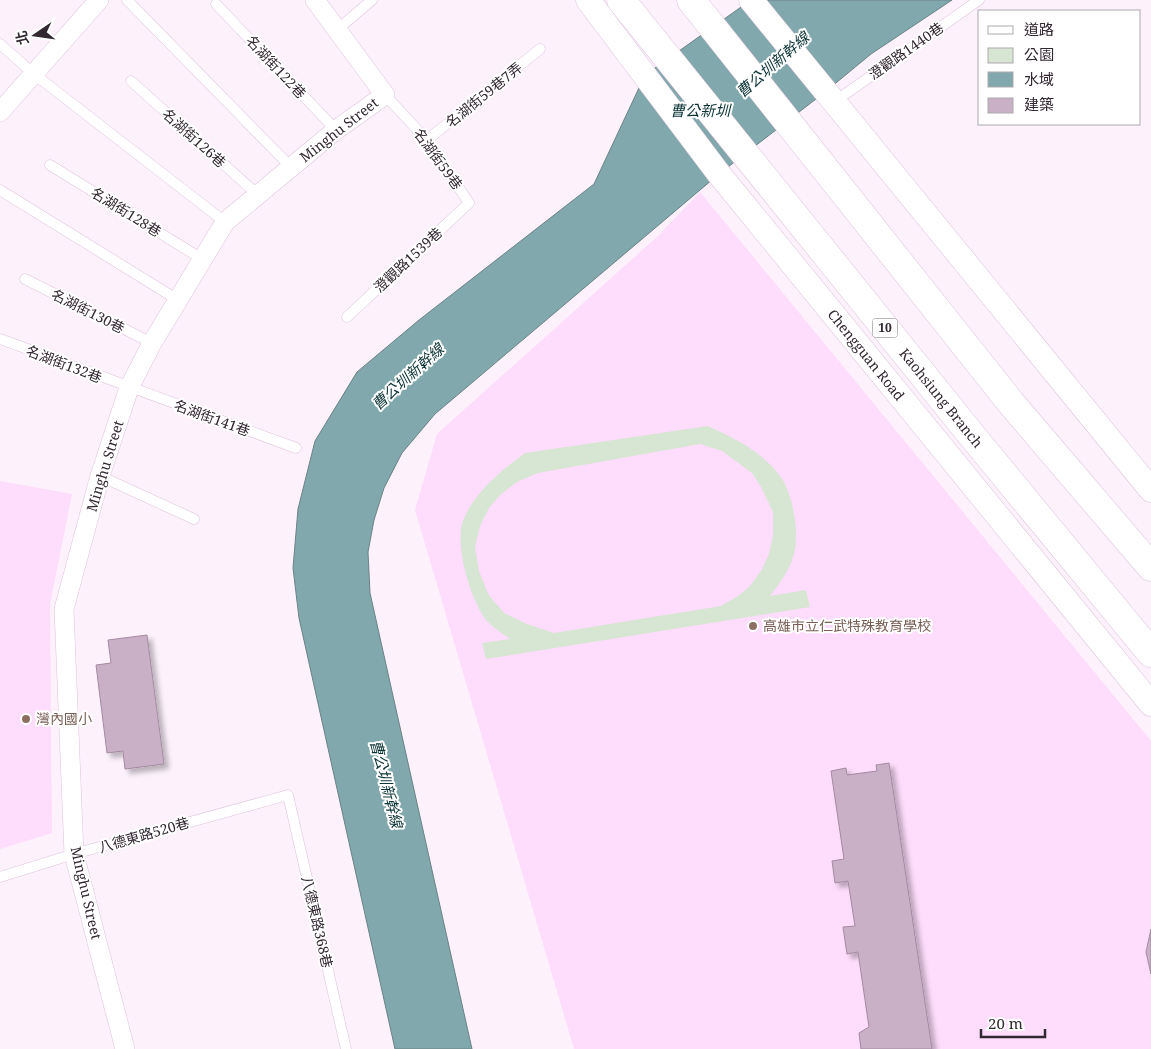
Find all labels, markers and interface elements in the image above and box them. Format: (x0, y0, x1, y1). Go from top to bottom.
north arrow (10, 10, 60, 60)
legend (978, 10, 1141, 125)
street label: 澄觀路1440巷 (865, 18, 947, 83)
text: 道路 (1024, 19, 1054, 39)
water label: 曹公圳新幹線 (732, 26, 814, 101)
text: 北 (11, 29, 33, 47)
street label: 名湖街122巷 (242, 31, 310, 102)
text: 公園 (1024, 44, 1054, 64)
street label: 名湖街59巷7弄 (441, 58, 526, 131)
text: 水域 (1024, 69, 1054, 89)
street label: Minghu Street (296, 93, 382, 166)
text: 建築 (1024, 94, 1054, 114)
water label: 曹公新圳 (670, 100, 732, 120)
street label: 名湖街126巷 (158, 104, 230, 171)
street label: 名湖街59巷 (410, 124, 467, 193)
street label: 名湖街128巷 (88, 182, 165, 241)
street label: 澄觀路1539巷 (369, 223, 446, 296)
street label: 名湖街130巷 (49, 284, 128, 337)
street label: Chengguan Road (824, 305, 909, 405)
road number: 10 (872, 318, 898, 338)
water label: 曹公圳新幹線 (367, 337, 449, 414)
street label: 名湖街132巷 (24, 340, 105, 387)
street label: Kaohsiung Branch (895, 344, 987, 451)
street label: 名湖街141巷 (172, 395, 253, 440)
street label: Minghu Street (82, 418, 127, 514)
place label: 高雄市立仁武特殊教育學校 (763, 616, 931, 635)
marker: 高雄市立仁武特殊教育學校 (747, 620, 759, 632)
place label: 灣內國小 (36, 709, 92, 728)
marker: 灣內國小 (20, 713, 32, 725)
water label: 曹公圳新幹線 (366, 738, 408, 832)
street label: 八德東路520巷 (96, 813, 191, 857)
street label: Minghu Street (67, 845, 106, 941)
street label: 八德東路368巷 (298, 874, 337, 970)
scale bar (981, 1006, 1045, 1038)
text: 20 m (988, 1013, 1023, 1033)

